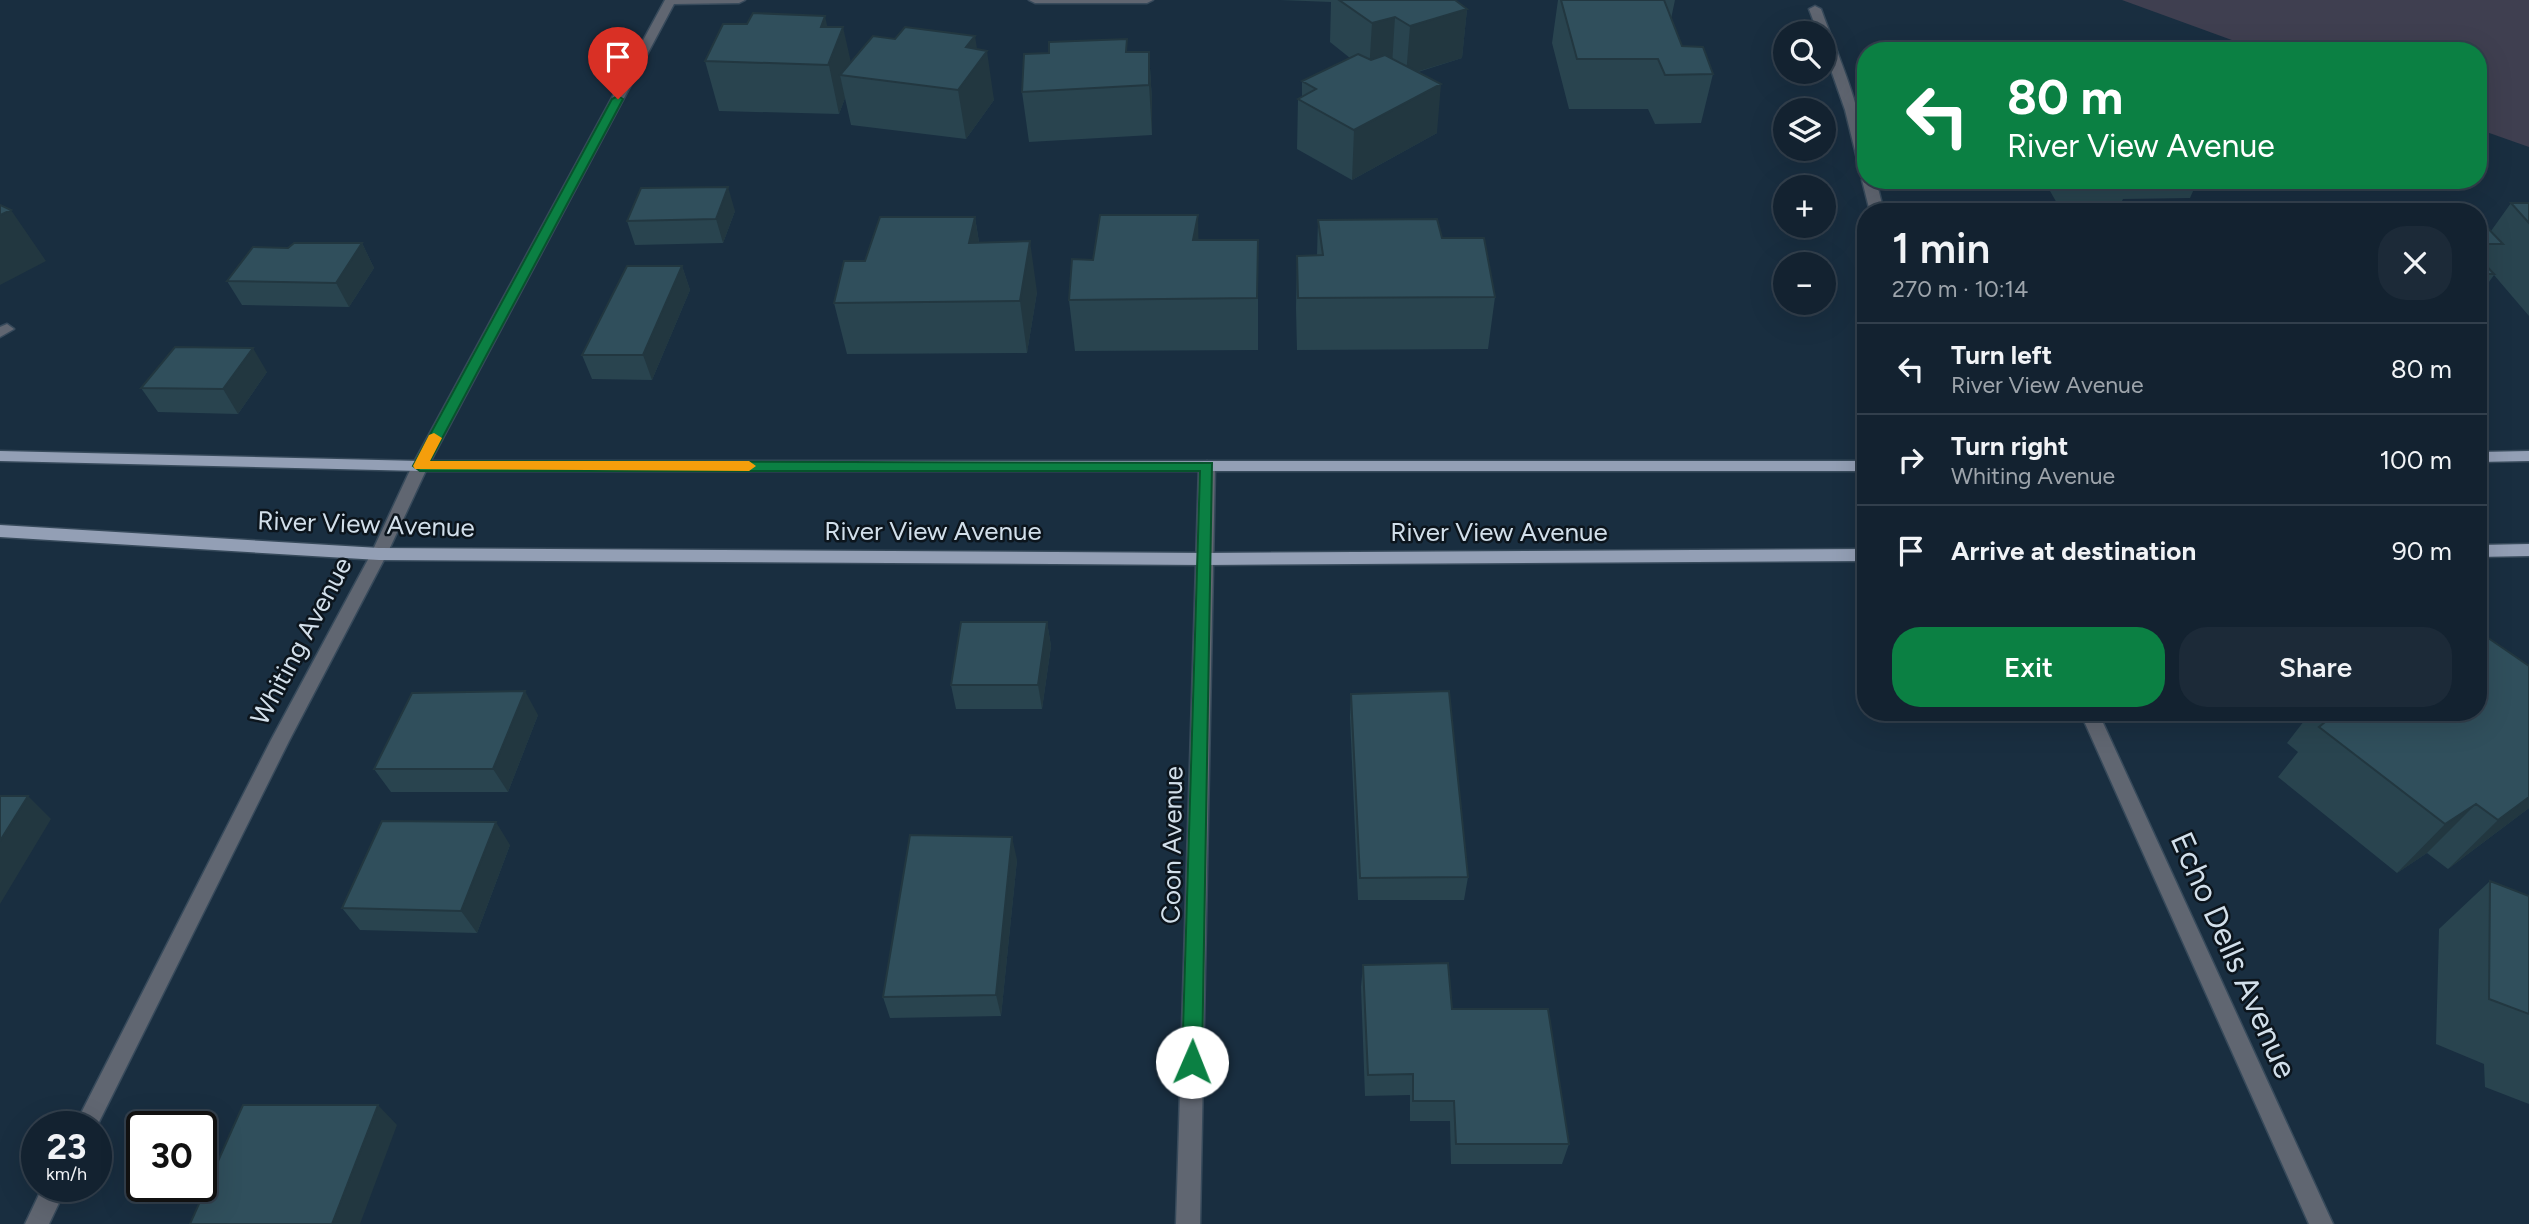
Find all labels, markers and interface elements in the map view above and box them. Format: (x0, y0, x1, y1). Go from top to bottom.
map controls (1773, 21, 1836, 315)
button: search (1773, 21, 1836, 84)
pin (588, 27, 648, 99)
icon: arrive (599, 38, 637, 76)
text: 80 m (2007, 67, 2123, 126)
icon: left (1892, 70, 1983, 161)
button: layers (1773, 98, 1836, 161)
text: River View Avenue (2007, 127, 2275, 165)
button: + (1773, 175, 1836, 238)
text: 1 min (1892, 223, 1990, 274)
button: close (2378, 226, 2452, 300)
button: − (1773, 252, 1836, 315)
text: 270 m · 10:14 (1892, 275, 2028, 303)
text: Turn left (1951, 339, 2052, 371)
icon: left (1892, 350, 1930, 388)
text: 80 m (2391, 353, 2452, 385)
text: River View Avenue (1951, 371, 2143, 399)
text: Turn right (1951, 430, 2068, 462)
icon: right (1892, 441, 1930, 479)
text: 100 m (2379, 444, 2452, 476)
text: Whiting Avenue (1951, 462, 2115, 490)
street label: River View Avenue (257, 504, 475, 544)
street label: River View Avenue (824, 515, 1042, 547)
street label: River View Avenue (1390, 516, 1608, 548)
icon: arrive (1892, 532, 1930, 570)
text: Arrive at destination (1951, 535, 2196, 567)
text: 90 m (2392, 535, 2452, 567)
street label: Whiting Avenue (243, 552, 359, 730)
button: Exit (1892, 627, 2165, 707)
button: Share (2179, 627, 2452, 707)
street label: Coon Avenue (1155, 766, 1189, 924)
street label: Echo Dells Avenue (2163, 826, 2305, 1084)
position arrow (1155, 1025, 1229, 1099)
speed limit sign: 30 (126, 1111, 217, 1202)
text: 23 (47, 1126, 86, 1168)
text: km/h (46, 1163, 87, 1185)

